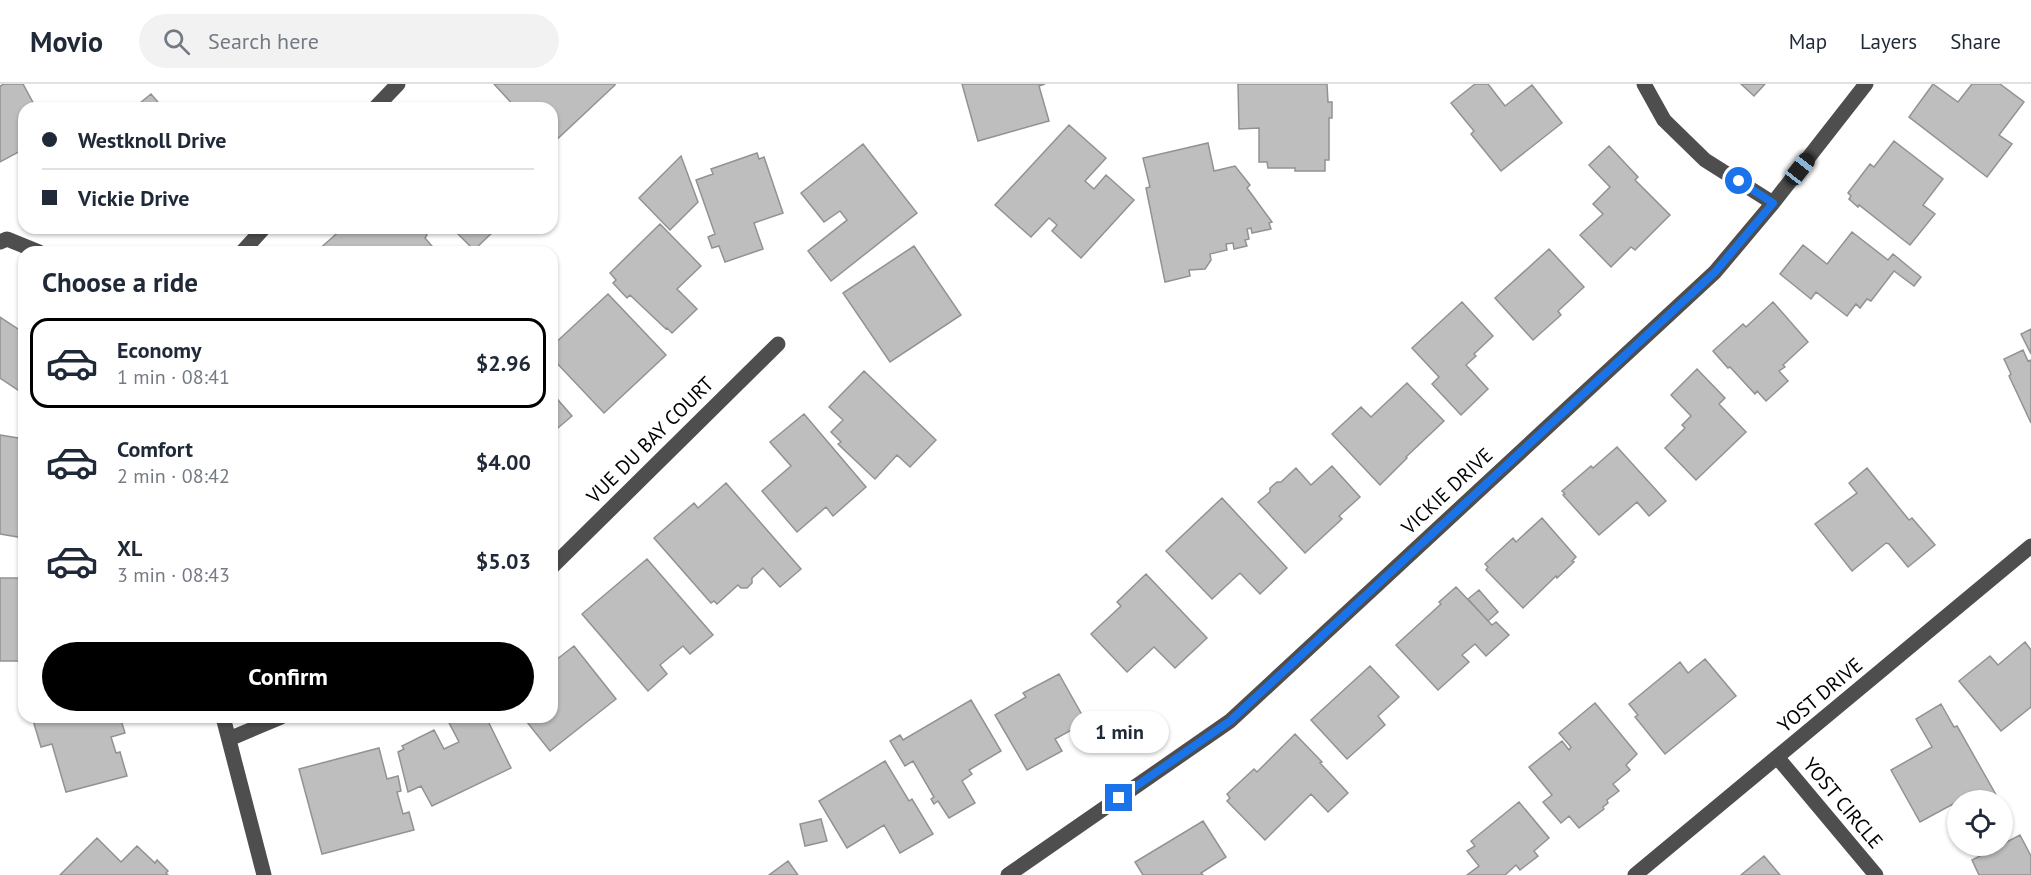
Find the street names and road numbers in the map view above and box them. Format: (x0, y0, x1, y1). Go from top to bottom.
street label: VUE DU BAY COURT (580, 371, 719, 510)
street label: VICKIE DRIVE (1395, 442, 1498, 541)
street label: YOST DRIVE (1772, 652, 1868, 738)
street label: YOST CIRCLE (1797, 752, 1889, 854)

